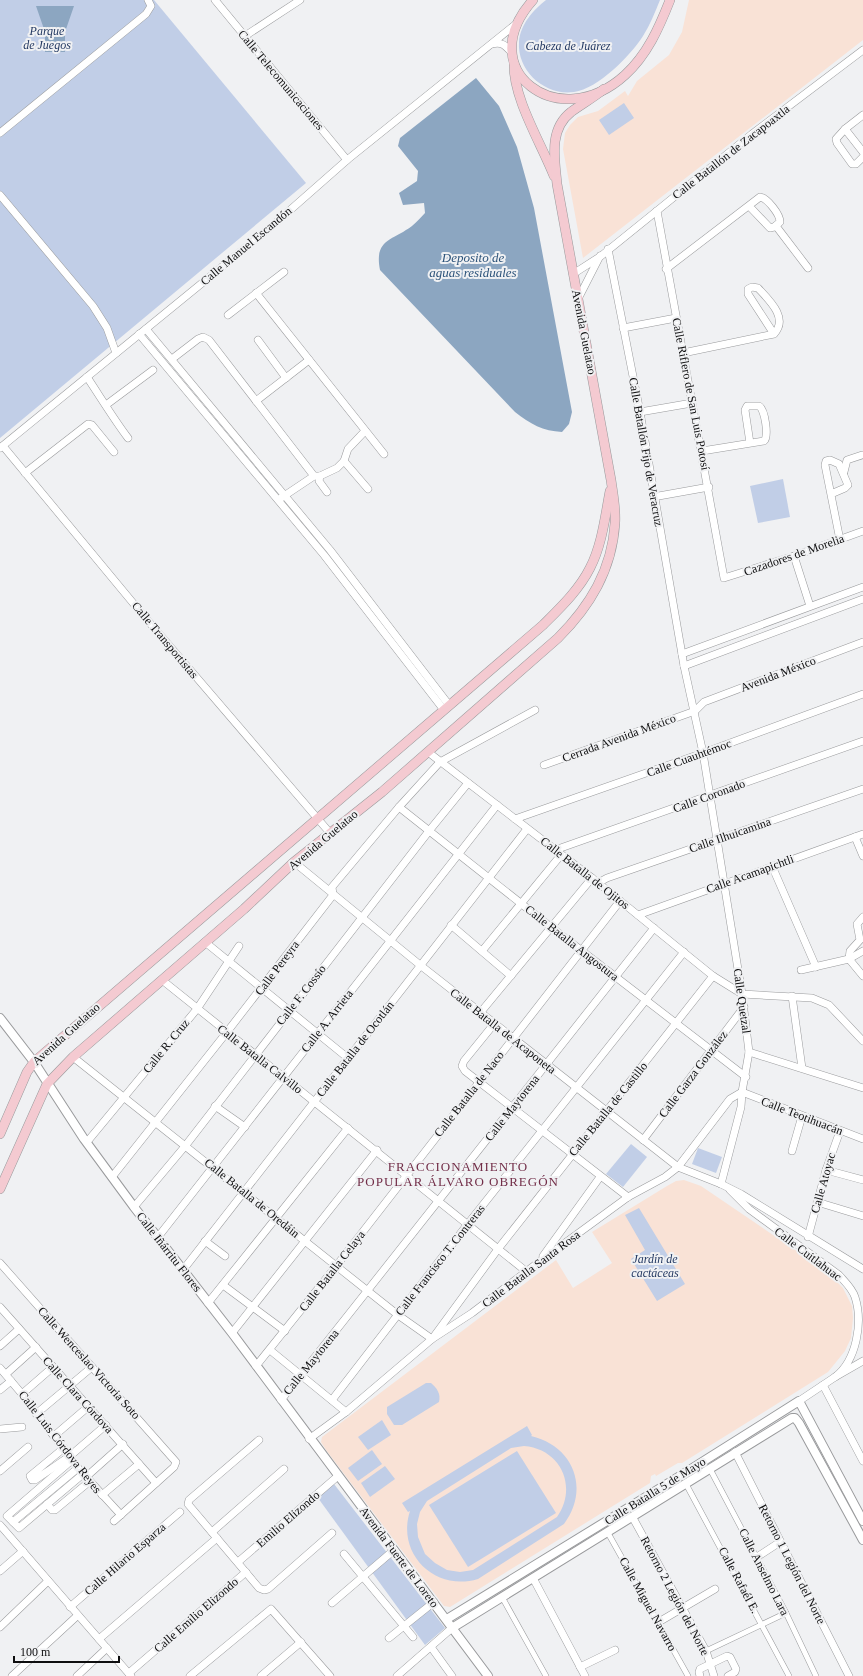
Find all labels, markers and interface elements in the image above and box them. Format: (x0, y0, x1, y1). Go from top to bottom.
park label: Parque de Juegos (23, 24, 71, 52)
street label: Calle Telecomunicaciones (235, 27, 327, 133)
park label: Cabeza de Juárez (526, 39, 611, 53)
street label: Calle Batallón de Zacapoaxtla (670, 101, 793, 202)
street label: Calle Manuel Escandón (198, 204, 294, 288)
water label: Deposito de aguas residuales (429, 250, 517, 280)
street label: Avenida Guelatao (569, 288, 599, 376)
street label: Calle Riflero de San Luis Potosí (669, 317, 713, 472)
street label: Calle Batallón Fijo de Veracruz (626, 376, 666, 528)
street label: Cazadores de Morelia (742, 531, 847, 579)
street label: Calle Transportistas (129, 599, 201, 681)
street label: Avenida México (738, 653, 818, 695)
street label: Cerrada Avenida México (560, 711, 678, 765)
street label: Calle Cuauhtémoc (645, 736, 733, 780)
street label: Calle Coronado (671, 776, 747, 816)
street label: Avenida Guelatao (286, 807, 360, 873)
street label: Calle Ilhuicamina (687, 814, 773, 856)
street label: Calle Batalla de Ojitos (538, 834, 633, 912)
street label: Calle Acamapichtli (704, 851, 796, 896)
street label: Calle Batalla Angostura (523, 902, 622, 984)
street label: Calle Pereyra (252, 937, 303, 998)
street label: Calle F. Cossío (273, 962, 329, 1028)
street label: Calle Quetzal (731, 968, 754, 1035)
street label: Calle Batalla de Acaponeta (447, 985, 559, 1077)
street label: Calle A. Arrieta (298, 986, 356, 1055)
street label: Calle Batalla de Ocotlán (313, 998, 397, 1100)
street label: Avenida Guelatao (29, 1000, 103, 1068)
street label: Calle R. Cruz (140, 1016, 192, 1076)
street label: Calle Batalla Calvillo (215, 1021, 305, 1097)
street label: Calle Garza González (656, 1028, 730, 1120)
street label: Calle Batalla de Naco (431, 1048, 507, 1140)
street label: Calle Batalla de Castillo (566, 1059, 650, 1159)
street label: Calle Maytorena (482, 1072, 543, 1144)
street label: Calle Teotihuacán (759, 1094, 845, 1138)
street label: Calle Atoyac (808, 1151, 838, 1215)
street label: Calle Batalla de Oredáin (202, 1155, 302, 1241)
district label: FRACCIONAMIENTO POPULAR ÁLVARO OBREGÓN (357, 1159, 559, 1189)
street label: Calle Francisco T. Contreras (392, 1202, 488, 1318)
street label: Calle Iñárritu Flores (134, 1209, 205, 1295)
street label: Calle Cuitlahuac (772, 1224, 844, 1284)
street label: Calle Batalla Celaya (296, 1227, 368, 1314)
street label: Calle Batalla Santa Rosa (479, 1227, 583, 1310)
park label: Jardín de cactáceas (631, 1252, 679, 1280)
street label: Calle Wenceslao Victoria Soto (35, 1304, 143, 1422)
street label: Calle Maytorena (280, 1326, 342, 1398)
street label: Calle Clara Córdova (40, 1354, 117, 1437)
street label: Calle Luis Córdova Reyes (16, 1388, 105, 1496)
street label: Calle Batalla 5 de Mayo (602, 1454, 708, 1528)
street label: Emilio Elizondo (254, 1488, 322, 1550)
street label: Retorno 1 Legión del Norte (756, 1502, 828, 1626)
street label: Avenida Fuerte de Loreto (356, 1504, 442, 1610)
street label: Calle Hilario Esparza (81, 1519, 169, 1598)
street label: Calle Anselmo Lara (736, 1526, 792, 1619)
street label: Retorno 2 Legión del Norte (638, 1534, 712, 1658)
street label: Calle Rafaél E. (716, 1544, 762, 1616)
street label: Calle Miguel Navarro (616, 1555, 680, 1653)
street label: Calle Emilio Elizondo (151, 1575, 241, 1655)
scale bar (14, 1638, 119, 1664)
text: 100 m (20, 1645, 51, 1659)

